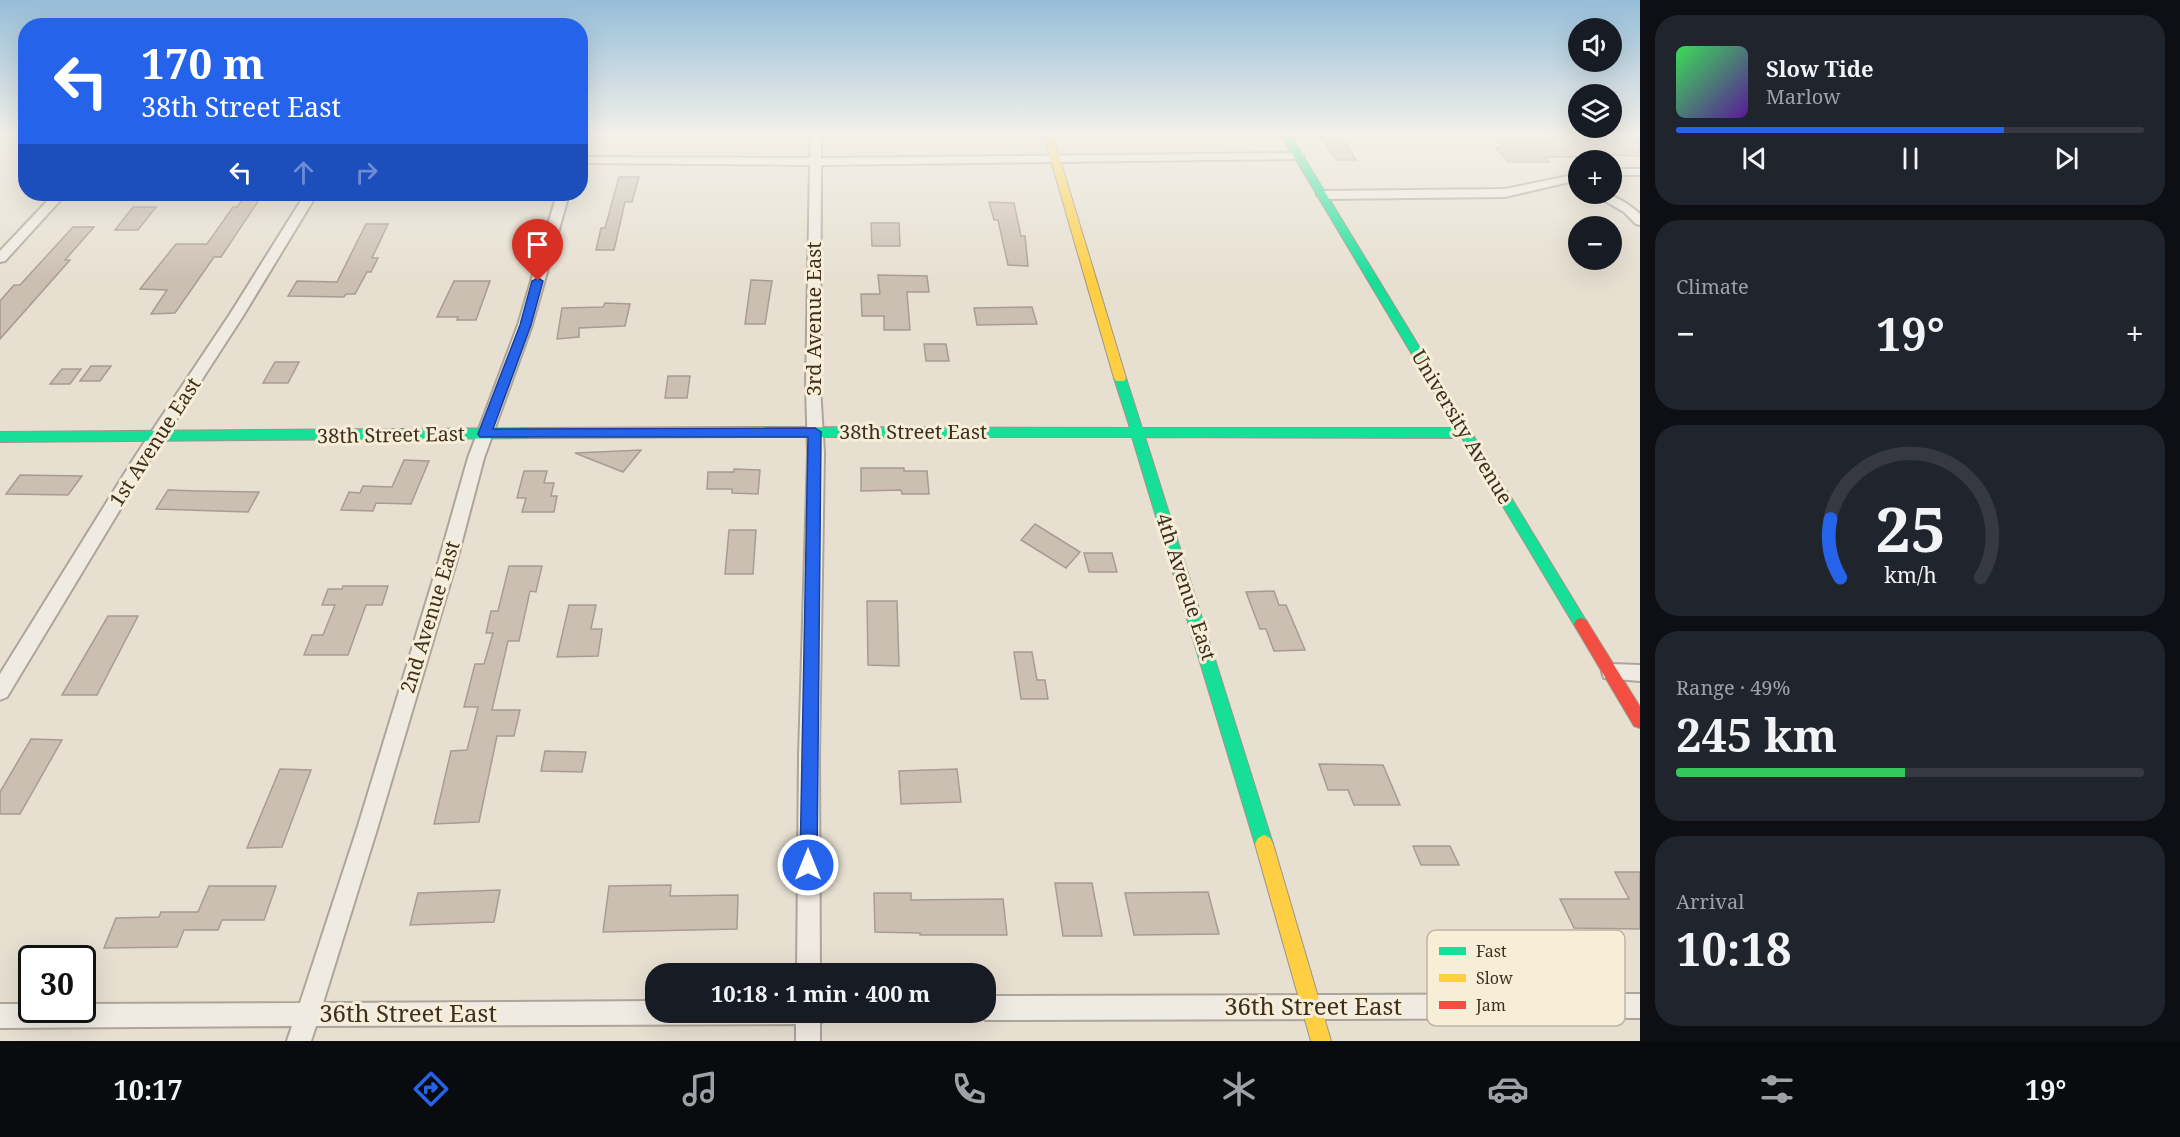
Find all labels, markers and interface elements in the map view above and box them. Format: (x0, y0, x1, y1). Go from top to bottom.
map controls (1568, 18, 1622, 270)
button: sound (1568, 18, 1622, 72)
text: 170 m (141, 34, 265, 91)
icon: left (42, 42, 120, 120)
text: Slow Tide (1766, 53, 1874, 83)
text: Marlow (1766, 83, 1840, 110)
button: layers (1568, 84, 1622, 138)
text: 38th Street East (141, 88, 341, 125)
icon: previous (1738, 142, 1771, 175)
icon: pause (1894, 142, 1927, 175)
icon: next (2050, 142, 2083, 175)
button: + (1568, 150, 1622, 204)
icon: left (224, 156, 257, 189)
icon: ahead (287, 156, 320, 189)
icon: right (350, 156, 383, 189)
button: − (1568, 216, 1622, 270)
pin (512, 219, 563, 281)
icon: arrive (521, 228, 554, 261)
street label: 3rd Avenue East (800, 242, 827, 396)
text: Climate (1676, 273, 1749, 300)
text: 19° (1876, 303, 1945, 364)
text: − (1676, 311, 1695, 356)
text: + (2126, 311, 2144, 356)
street label: University Avenue (1406, 344, 1519, 509)
street label: 1st Avenue East (103, 372, 206, 512)
street label: 38th Street East (839, 418, 987, 445)
street label: 38th Street East (317, 420, 465, 449)
text: 25 (1875, 485, 1945, 570)
street label: 4th Avenue East (1150, 510, 1223, 664)
street label: 2nd Avenue East (394, 537, 466, 696)
text: km/h (1884, 560, 1937, 589)
text: Range · 49% (1676, 674, 1790, 701)
text: 245 km (1676, 704, 1837, 765)
position arrow (776, 833, 840, 897)
text: Arrival (1676, 888, 1744, 915)
text: 10:18 (1676, 918, 1791, 979)
legend (1427, 930, 1625, 1026)
text: Fast (1476, 940, 1507, 962)
speed limit sign: 30 (18, 945, 96, 1023)
text: Slow (1476, 967, 1513, 989)
text: 10:18 · 1 min · 400 m (711, 978, 930, 1008)
street label: 36th Street East (1224, 989, 1402, 1022)
text: Jam (1475, 994, 1506, 1016)
street label: 36th Street East (319, 996, 497, 1029)
icon: directions (410, 1068, 452, 1110)
icon: music (679, 1068, 721, 1110)
icon: phone (948, 1068, 990, 1110)
icon: climate (1218, 1068, 1260, 1110)
icon: car (1487, 1068, 1529, 1110)
icon: filters (1756, 1068, 1798, 1110)
text: 10:17 (114, 1071, 183, 1108)
text: 19° (2025, 1071, 2066, 1108)

